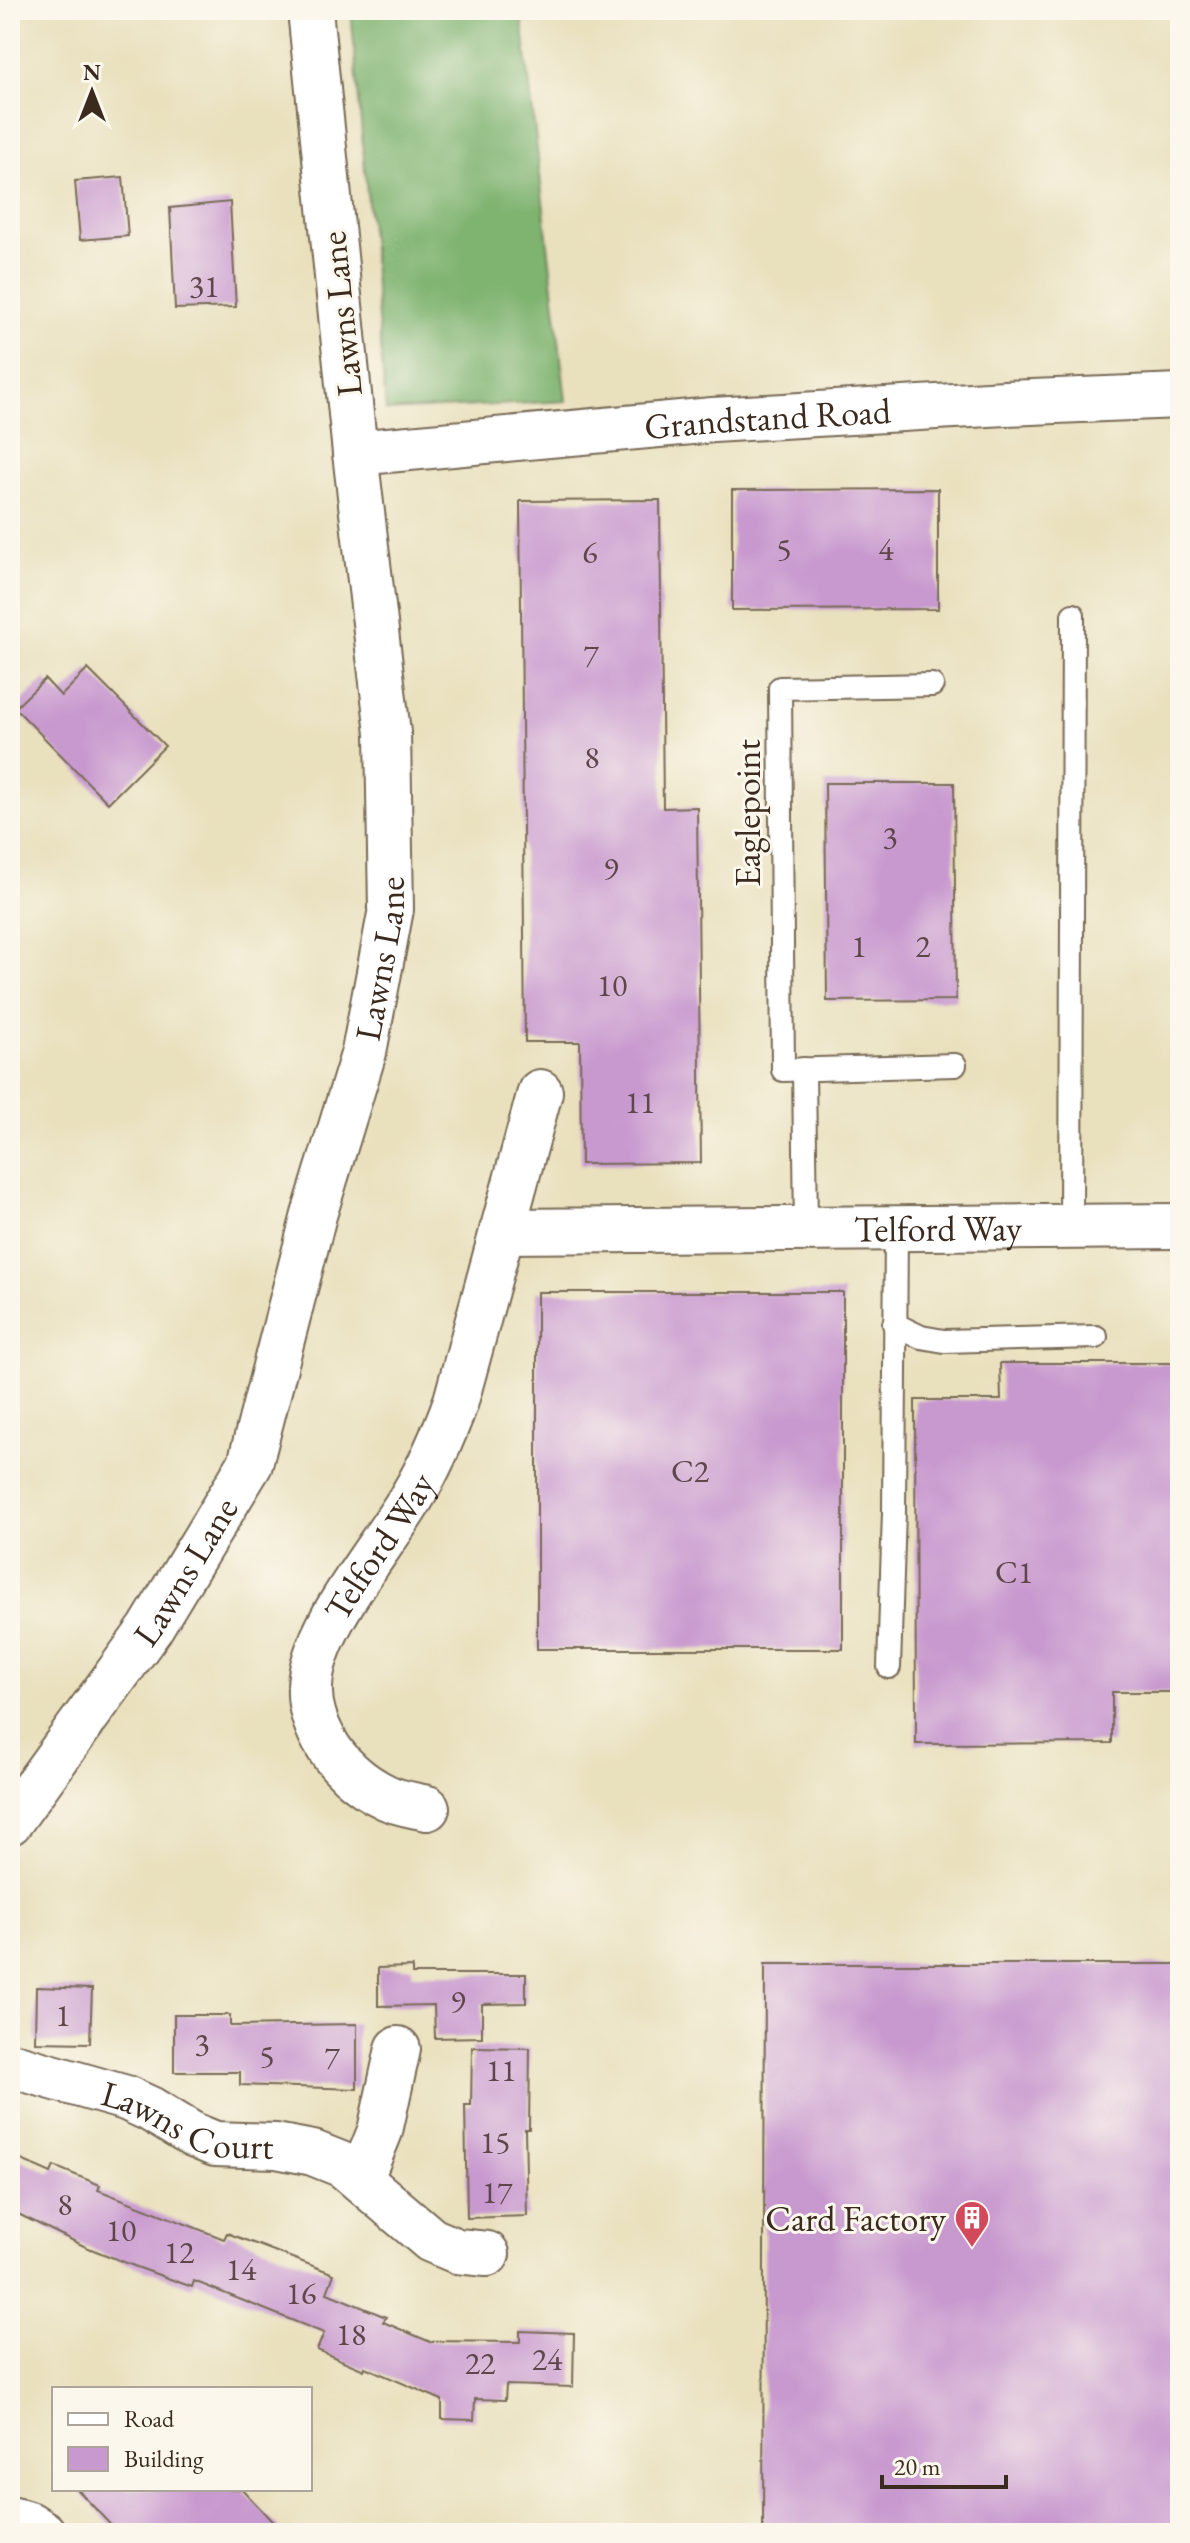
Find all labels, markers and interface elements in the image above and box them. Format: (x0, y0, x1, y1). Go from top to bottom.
north arrow (52, 52, 132, 132)
text: N (83, 58, 101, 87)
street label: Lawns Lane (309, 229, 373, 399)
house number: 31 (189, 265, 219, 307)
street label: Grandstand Road (642, 386, 893, 450)
house number: 5 (776, 528, 792, 570)
house number: 4 (878, 528, 894, 570)
house number: 6 (582, 531, 598, 573)
house number: 7 (583, 634, 599, 676)
house number: 8 (584, 736, 600, 778)
street label: Eaglepoint (724, 738, 771, 887)
house number: 3 (882, 816, 898, 858)
house number: 9 (603, 847, 619, 889)
street label: Lawns Lane (343, 876, 415, 1044)
house number: 1 (851, 925, 867, 967)
house number: 2 (915, 925, 931, 967)
house number: 10 (597, 964, 627, 1006)
house number: 11 (625, 1081, 655, 1123)
street label: Telford Way (854, 1204, 1022, 1252)
house number: C2 (671, 1450, 710, 1492)
street label: Telford Way (313, 1464, 445, 1629)
street label: Lawns Lane (122, 1488, 248, 1655)
house number: C1 (995, 1551, 1033, 1593)
house number: 9 (450, 1980, 466, 2022)
house number: 1 (55, 1994, 71, 2036)
house number: 3 (194, 2023, 210, 2065)
house number: 5 (259, 2035, 275, 2077)
house number: 7 (324, 2036, 340, 2078)
house number: 11 (486, 2049, 516, 2091)
street label: Lawns Court (96, 2069, 275, 2169)
house number: 15 (480, 2121, 510, 2163)
house number: 17 (482, 2171, 513, 2213)
house number: 8 (57, 2183, 73, 2225)
place label: Card Factory (765, 2195, 946, 2242)
building icon: Card Factory (953, 2199, 991, 2249)
house number: 10 (106, 2209, 136, 2251)
house number: 12 (164, 2231, 195, 2273)
house number: 14 (226, 2248, 257, 2290)
house number: 16 (286, 2272, 316, 2314)
house number: 18 (336, 2313, 366, 2355)
house number: 24 (532, 2338, 563, 2380)
house number: 22 (465, 2342, 496, 2384)
legend (52, 2387, 312, 2491)
text: Road (124, 2403, 175, 2434)
scale bar (882, 2439, 1006, 2489)
text: Building (124, 2443, 204, 2474)
text: 20 m (894, 2451, 941, 2482)

